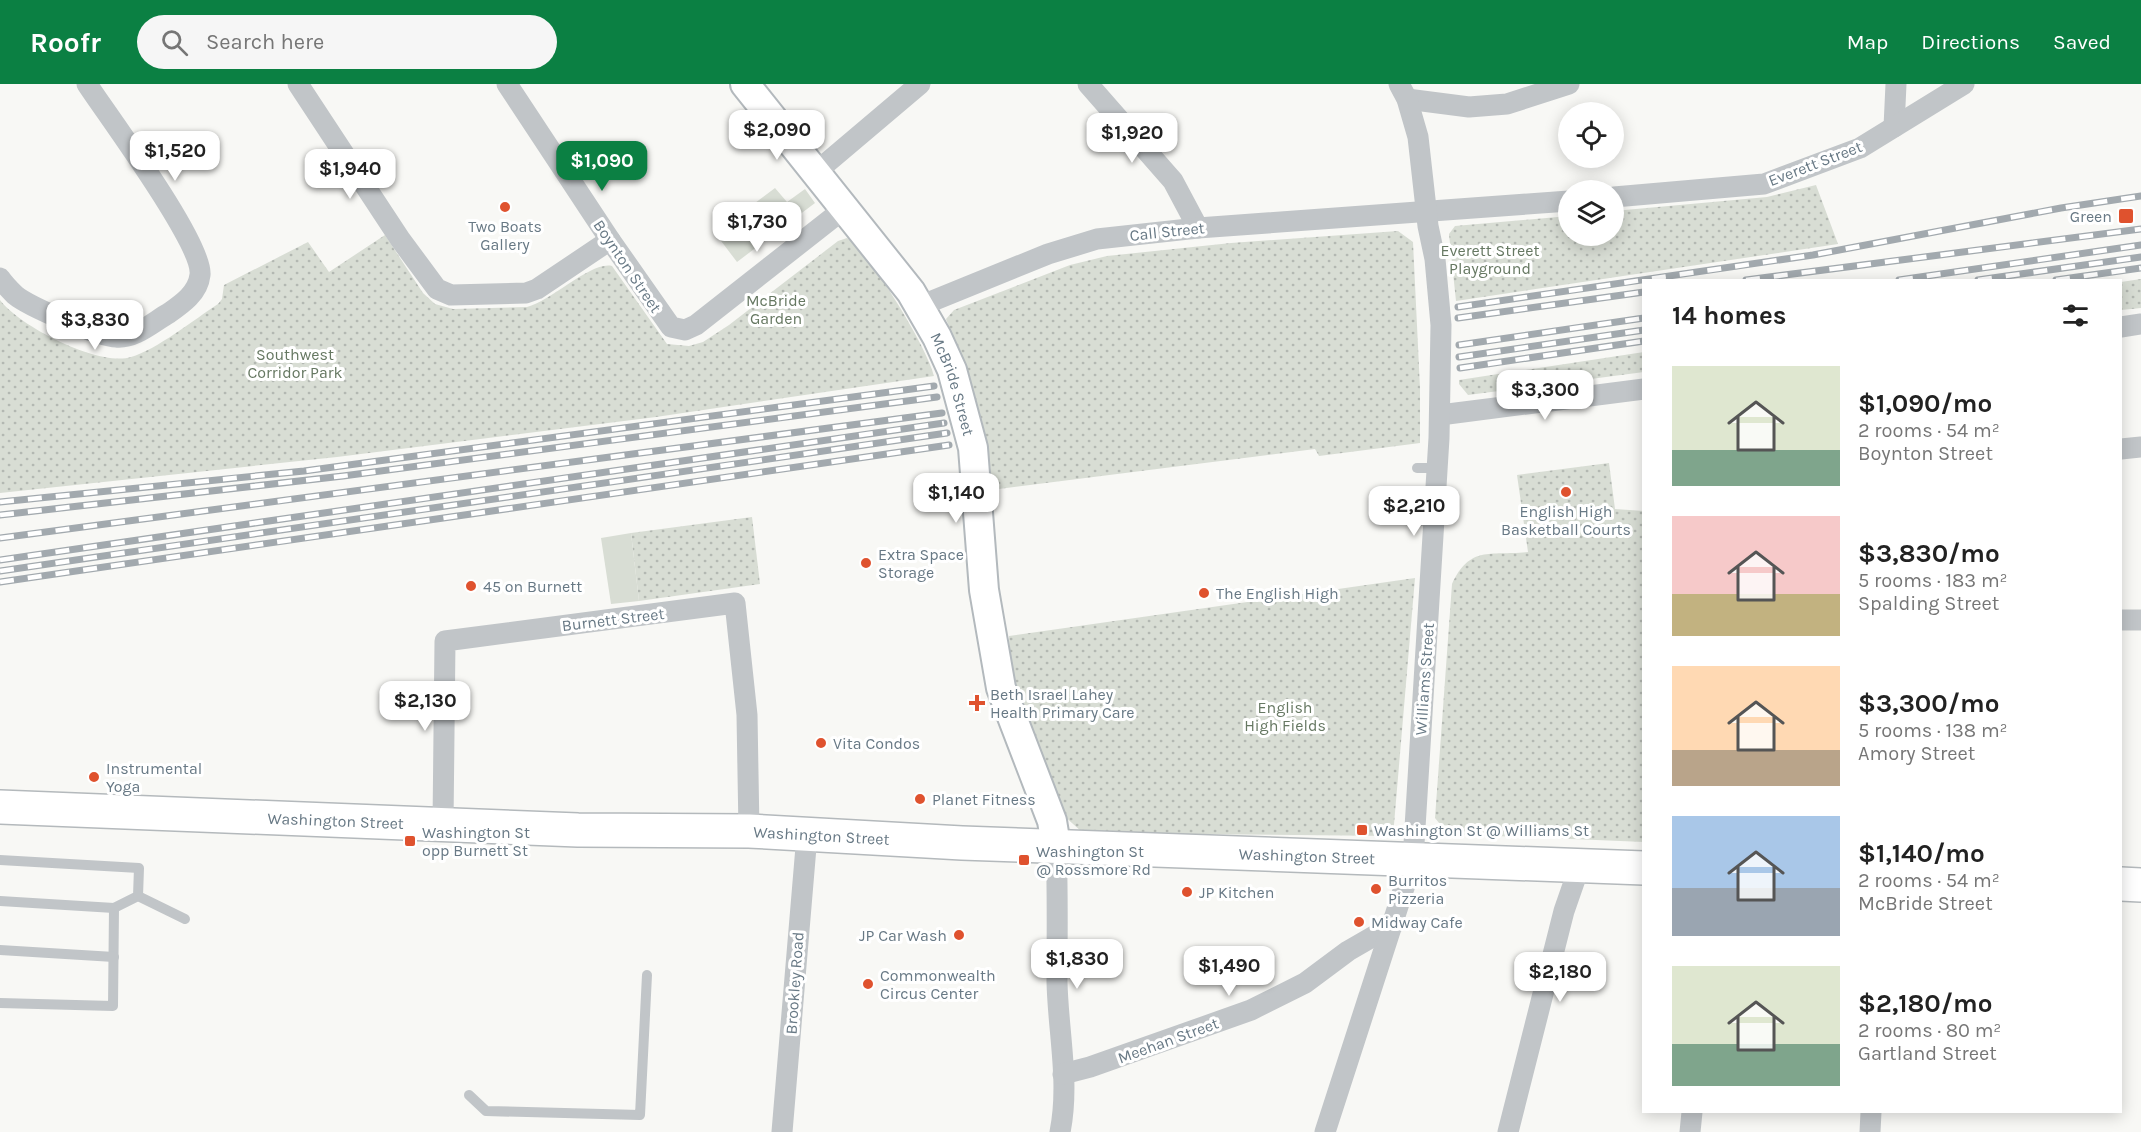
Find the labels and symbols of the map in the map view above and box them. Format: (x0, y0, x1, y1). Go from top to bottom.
pin: $2,090 (728, 110, 826, 161)
pin: $1,920 (1083, 113, 1181, 164)
pin: $1,520 (126, 131, 224, 182)
street label: Everett Street (1766, 137, 1865, 190)
pin: $1,090 (553, 141, 651, 192)
pin: $1,940 (301, 149, 399, 200)
marker: Two Boats Gallery (498, 200, 512, 214)
pin: $1,730 (708, 202, 806, 253)
place label: Green (2070, 207, 2112, 226)
marker: Green (2117, 207, 2135, 225)
street label: Boynton Street (590, 216, 666, 316)
place label: Two Boats Gallery (468, 217, 542, 254)
street label: Call Street (1129, 218, 1205, 245)
park label: Everett Street Playground (1441, 241, 1540, 278)
park label: McBride Garden (746, 291, 806, 328)
pin: $3,830 (46, 300, 144, 351)
street label: McBride Street (926, 330, 978, 438)
park label: Southwest Corridor Park (247, 345, 343, 382)
pin: $3,300 (1496, 370, 1594, 421)
pin: $1,140 (907, 473, 1005, 524)
marker: English High Basketball Courts (1559, 485, 1573, 499)
pin: $2,210 (1365, 486, 1463, 537)
place label: English High Basketball Courts (1501, 502, 1631, 539)
place label: Extra Space Storage (878, 545, 964, 582)
marker: Extra Space Storage (859, 556, 873, 570)
place label: 45 on Burnett (483, 577, 582, 596)
marker: 45 on Burnett (464, 579, 478, 593)
place label: The English High (1216, 584, 1339, 603)
marker: The English High (1197, 586, 1211, 600)
street label: Burnett Street (561, 604, 665, 635)
street label: Williams Street (1411, 622, 1438, 736)
pin: $2,130 (376, 681, 474, 732)
place label: Beth Israel Lahey Health Primary Care (990, 685, 1135, 722)
marker: Beth Israel Lahey Health Primary Care (968, 694, 986, 712)
park label: English High Fields (1244, 698, 1326, 735)
place label: Vita Condos (833, 734, 920, 753)
marker: Vita Condos (814, 736, 828, 750)
place label: Instrumental Yoga (106, 759, 202, 796)
marker: Instrumental Yoga (87, 770, 101, 784)
place label: Planet Fitness (932, 790, 1036, 809)
marker: Planet Fitness (913, 792, 927, 806)
street label: Washington Street (267, 809, 404, 833)
place label: Washington St @ Williams St (1374, 821, 1589, 840)
street label: Washington Street (753, 822, 890, 849)
place label: Washington St opp Burnett St (422, 823, 530, 860)
marker: Washington St @ Williams St (1355, 823, 1369, 837)
marker: Washington St opp Burnett St (403, 834, 417, 848)
place label: Washington St @ Rossmore Rd (1036, 842, 1151, 879)
street label: Washington Street (1238, 844, 1375, 868)
marker: Washington St @ Rossmore Rd (1017, 853, 1031, 867)
place label: Burritos Pizzeria (1388, 871, 1447, 908)
marker: Burritos Pizzeria (1369, 882, 1383, 896)
place label: JP Kitchen (1199, 883, 1274, 902)
marker: JP Kitchen (1180, 885, 1194, 899)
place label: Midway Cafe (1371, 913, 1463, 932)
marker: Midway Cafe (1352, 915, 1366, 929)
place label: JP Car Wash (859, 926, 947, 945)
marker: JP Car Wash (952, 928, 966, 942)
street label: Brookley Road (781, 931, 808, 1035)
pin: $1,830 (1028, 939, 1126, 990)
pin: $1,490 (1180, 946, 1278, 997)
pin: $2,180 (1511, 952, 1609, 1003)
place label: Commonwealth Circus Center (880, 966, 996, 1003)
marker: Commonwealth Circus Center (861, 977, 875, 991)
street label: Meehan Street (1115, 1013, 1221, 1067)

